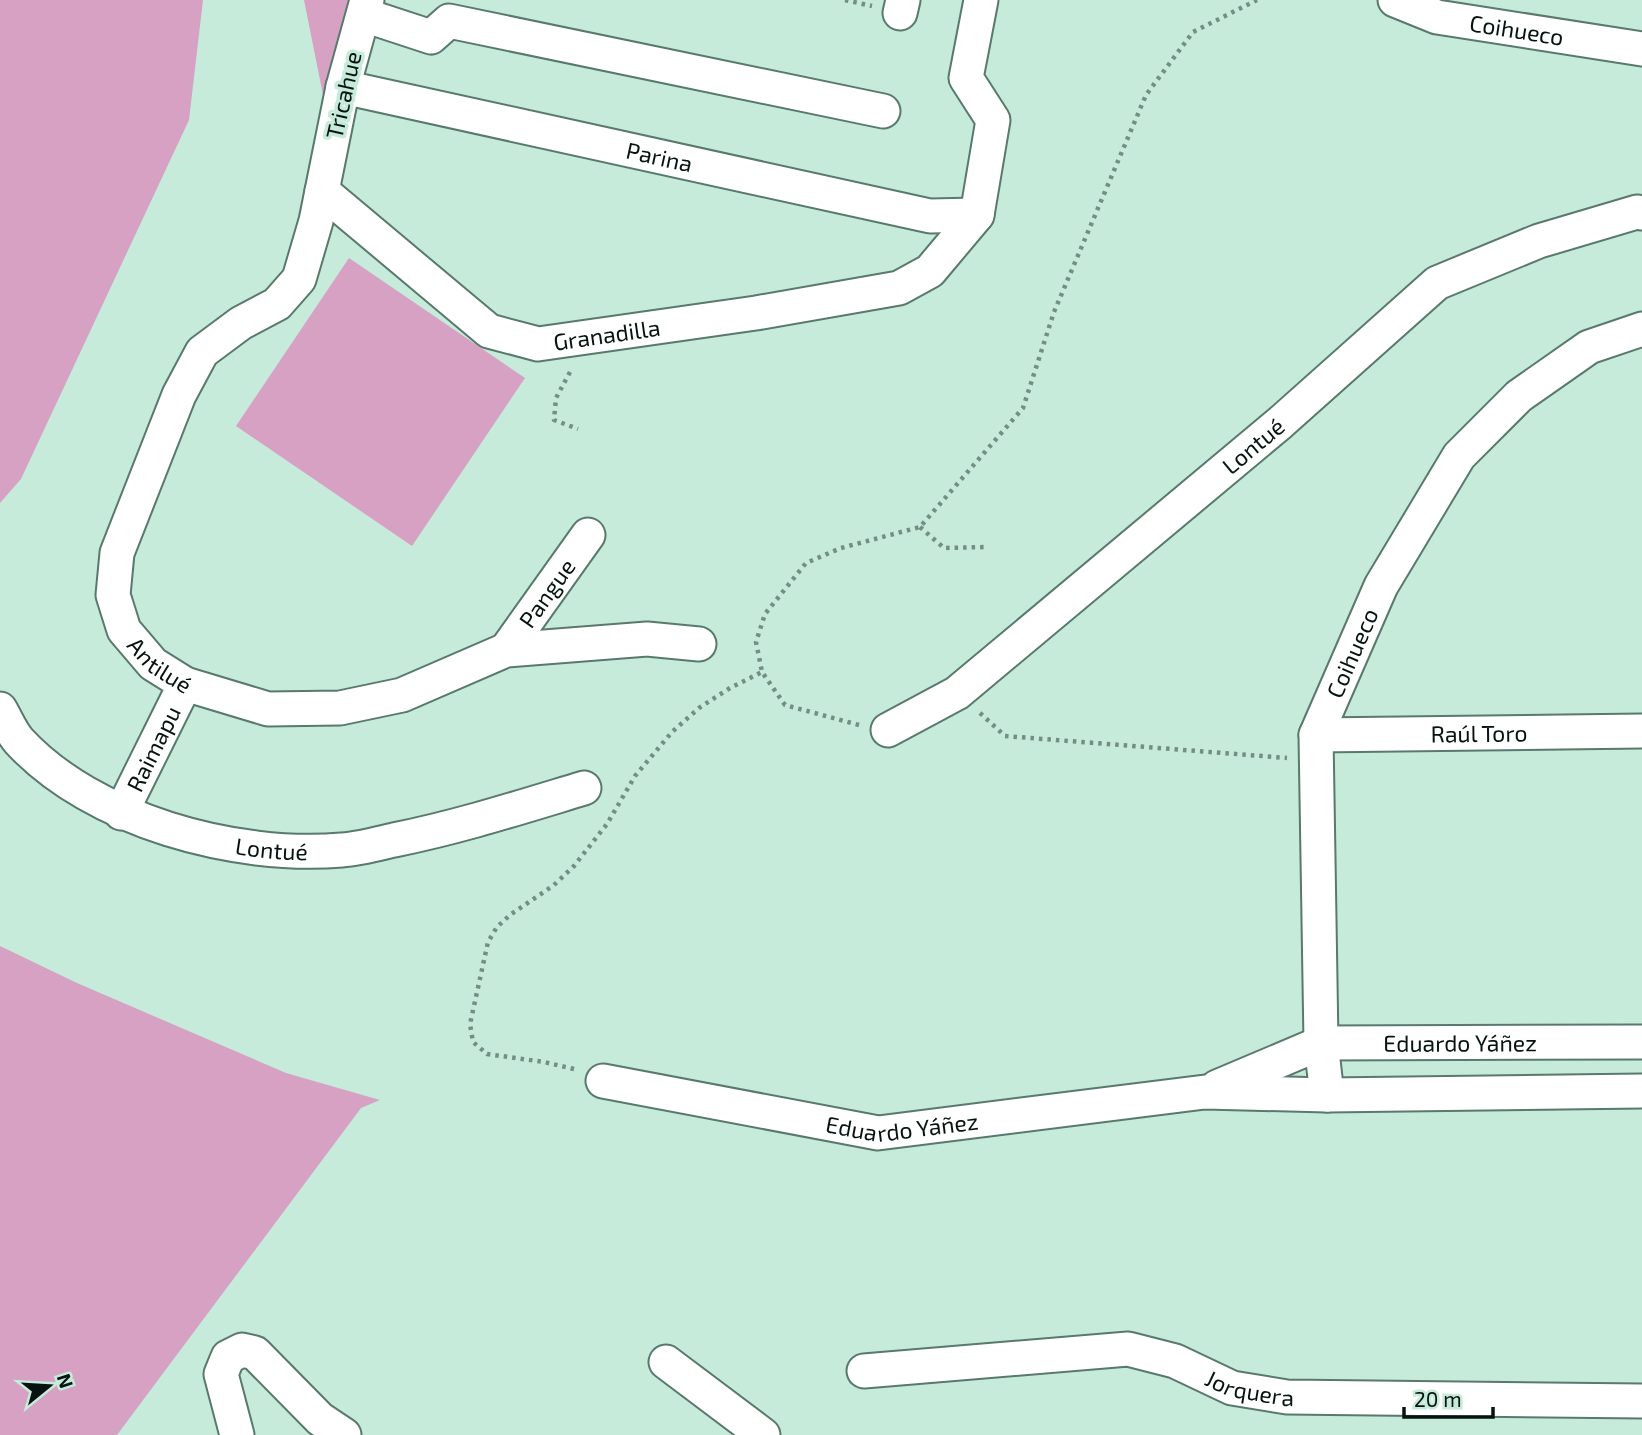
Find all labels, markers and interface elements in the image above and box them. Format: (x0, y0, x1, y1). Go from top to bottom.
street label: Coihueco (1468, 8, 1566, 51)
street label: Tricahue (319, 49, 367, 141)
street label: Parina (624, 136, 695, 177)
street label: Granadilla (551, 313, 662, 356)
street label: Lontué (1216, 412, 1290, 480)
street label: Pangue (513, 553, 581, 633)
street label: Coihueco (1320, 604, 1384, 702)
street label: Antilué (122, 631, 197, 699)
street label: Raimapu (120, 701, 186, 796)
street label: Raúl Toro (1430, 718, 1528, 748)
street label: Lontué (234, 831, 308, 865)
street label: Eduardo Yáñez (1383, 1028, 1537, 1057)
street label: Eduardo Yáñez (824, 1107, 980, 1147)
north arrow (14, 1351, 84, 1421)
street label: Jorquera (1201, 1363, 1294, 1411)
text: N (53, 1371, 79, 1391)
scale bar (1404, 1376, 1493, 1420)
text: 20 m (1414, 1386, 1462, 1411)

